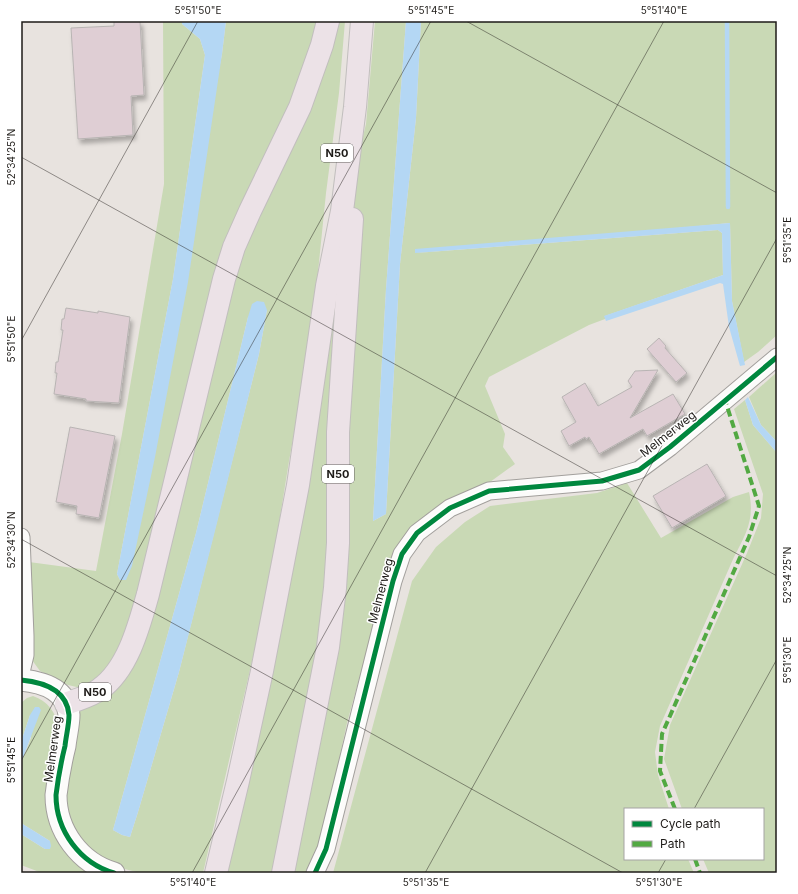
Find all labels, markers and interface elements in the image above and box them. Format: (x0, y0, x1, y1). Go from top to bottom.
text: 5°51'50"E (175, 4, 221, 16)
text: 5°51'45"E (408, 4, 454, 16)
text: 5°51'40"E (641, 4, 687, 16)
text: 52°34'25"N (5, 129, 17, 185)
road number: N50 (321, 144, 353, 162)
text: 5°51'35"E (781, 217, 793, 263)
text: 5°51'50"E (5, 316, 17, 362)
street label: Melmerweg (637, 407, 699, 460)
road number: N50 (322, 465, 354, 483)
text: 52°34'30"N (5, 511, 17, 569)
text: 52°34'25"N (781, 547, 793, 603)
street label: Melmerweg (365, 557, 396, 625)
text: 5°51'30"E (781, 637, 793, 683)
road number: N50 (79, 683, 111, 701)
street label: Melmerweg (40, 715, 65, 783)
text: 5°51'45"E (5, 737, 17, 783)
legend (624, 808, 764, 860)
text: Cycle path (660, 816, 721, 831)
text: Path (660, 836, 685, 851)
text: 5°51'40"E (170, 876, 216, 888)
text: 5°51'35"E (403, 876, 449, 888)
text: 5°51'30"E (636, 876, 682, 888)

